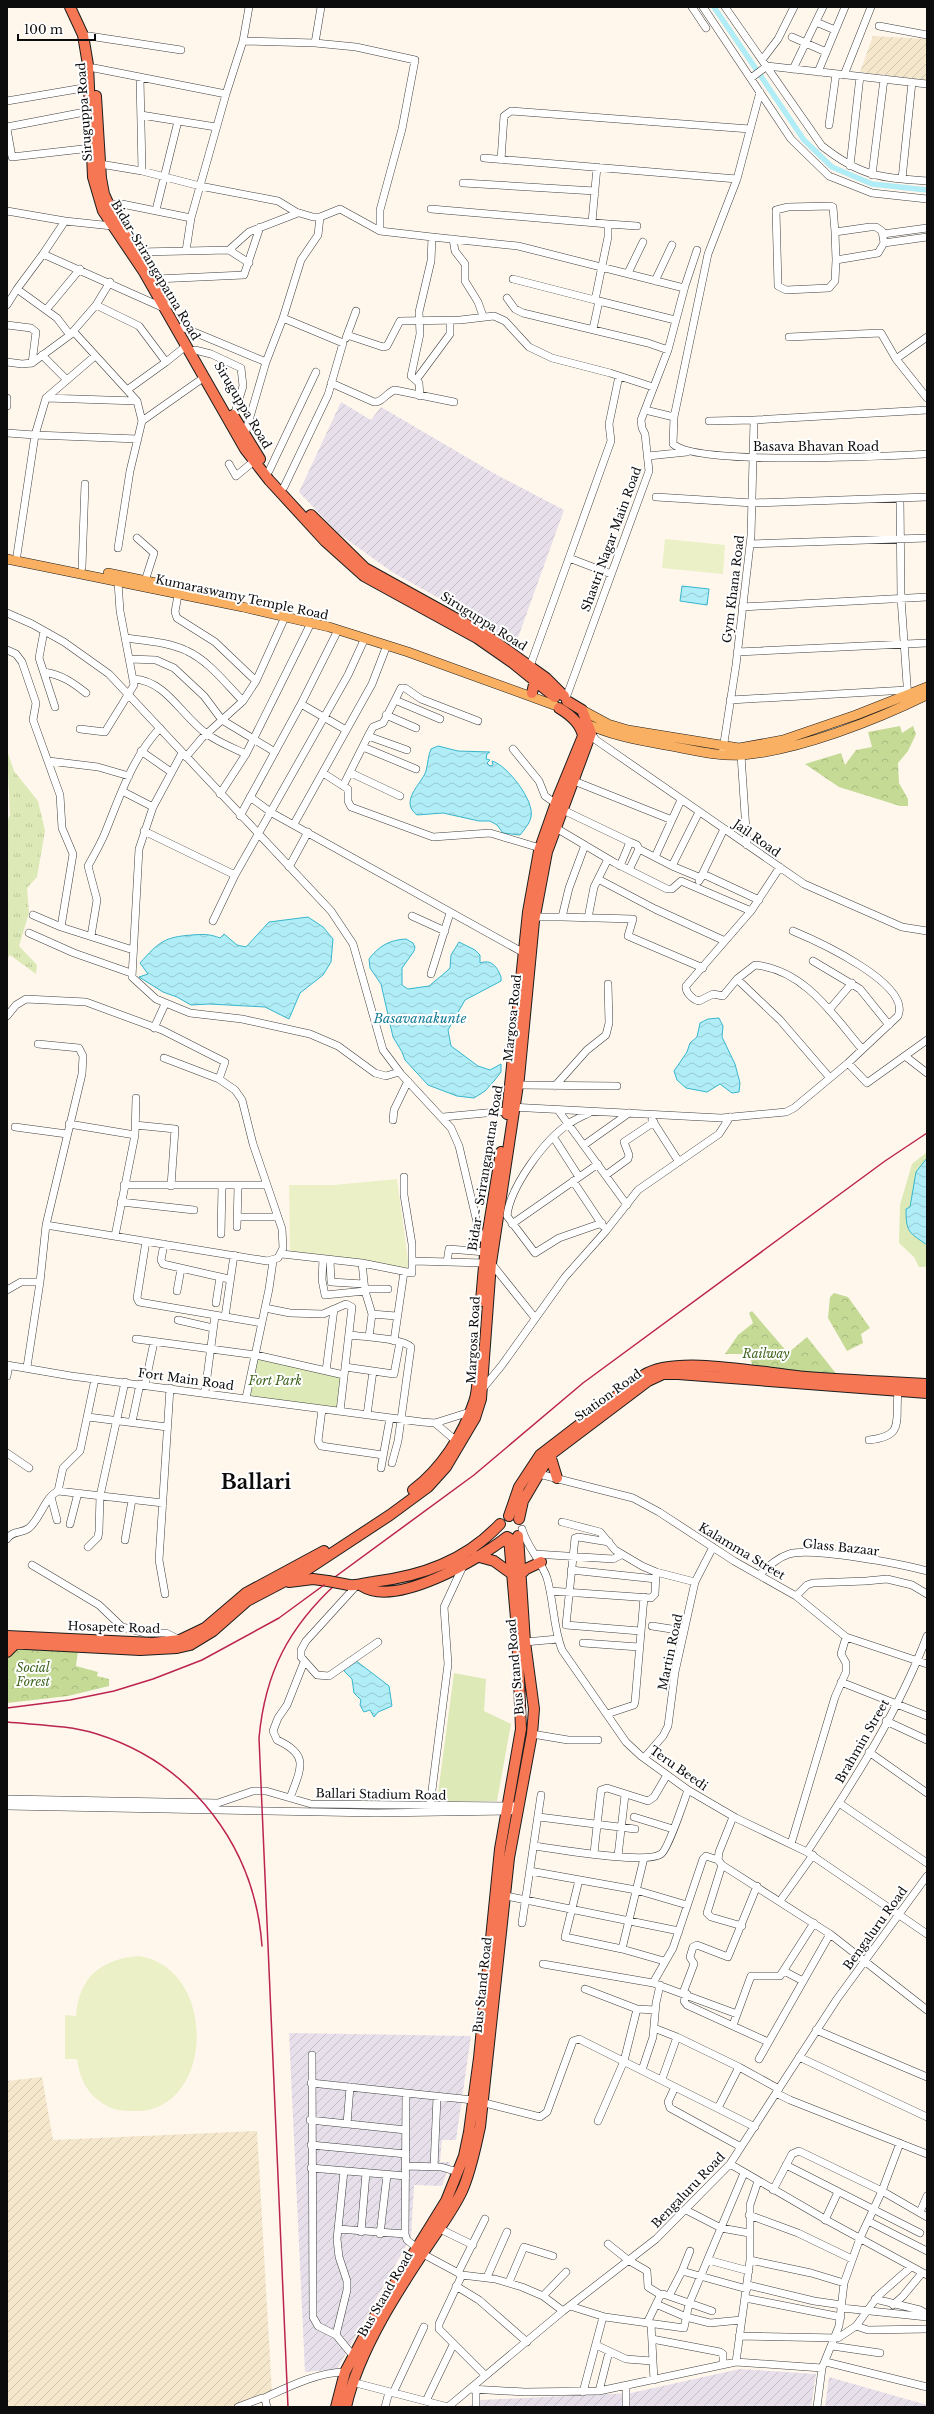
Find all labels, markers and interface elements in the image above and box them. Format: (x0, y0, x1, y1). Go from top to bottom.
scale bar (18, 16, 95, 42)
text: 100 m (24, 22, 63, 37)
street label: Siruguppa Road (73, 62, 95, 162)
street label: Bidar-Srirangapatna Road (108, 197, 204, 343)
street label: Siruguppa Road (211, 359, 275, 451)
street label: Basava Bhavan Road (753, 439, 879, 454)
street label: Shastri Nagar Main Road (578, 465, 644, 613)
street label: Gym Khana Road (719, 534, 747, 644)
street label: Kumaraswamy Temple Road (154, 571, 330, 623)
street label: Siruguppa Road (438, 588, 530, 654)
street label: Jail Road (729, 815, 784, 860)
street label: Margosa Road (500, 974, 524, 1062)
water label: Basavanakunte (373, 1010, 467, 1027)
street label: Bidar - Srirangapatna Road (464, 1084, 506, 1252)
street label: Margosa Road (463, 1296, 483, 1384)
park label: Railway (742, 1346, 790, 1361)
street label: Fort Main Road (137, 1365, 235, 1393)
street label: Station Road (572, 1366, 644, 1424)
park label: Fort Park (247, 1373, 302, 1388)
district label: Ballari (221, 1470, 291, 1494)
street label: Kalamma Street (696, 1519, 788, 1583)
street label: Glass Bazaar (802, 1536, 880, 1559)
street label: Martin Road (655, 1612, 685, 1692)
street label: Hosapete Road (67, 1618, 161, 1636)
street label: Bus Stand Road (503, 1618, 527, 1716)
park label: Social Forest (15, 1660, 50, 1689)
street label: Brahmin Street (832, 1696, 892, 1786)
street label: Teru Beedi (647, 1742, 711, 1794)
street label: Ballari Stadium Road (315, 1785, 447, 1803)
street label: Bengaluru Road (840, 1883, 910, 1973)
street label: Bus Stand Road (469, 1936, 495, 2034)
street label: Bengaluru Road (648, 2149, 728, 2231)
street label: Bus Stand Road (354, 2248, 416, 2340)

